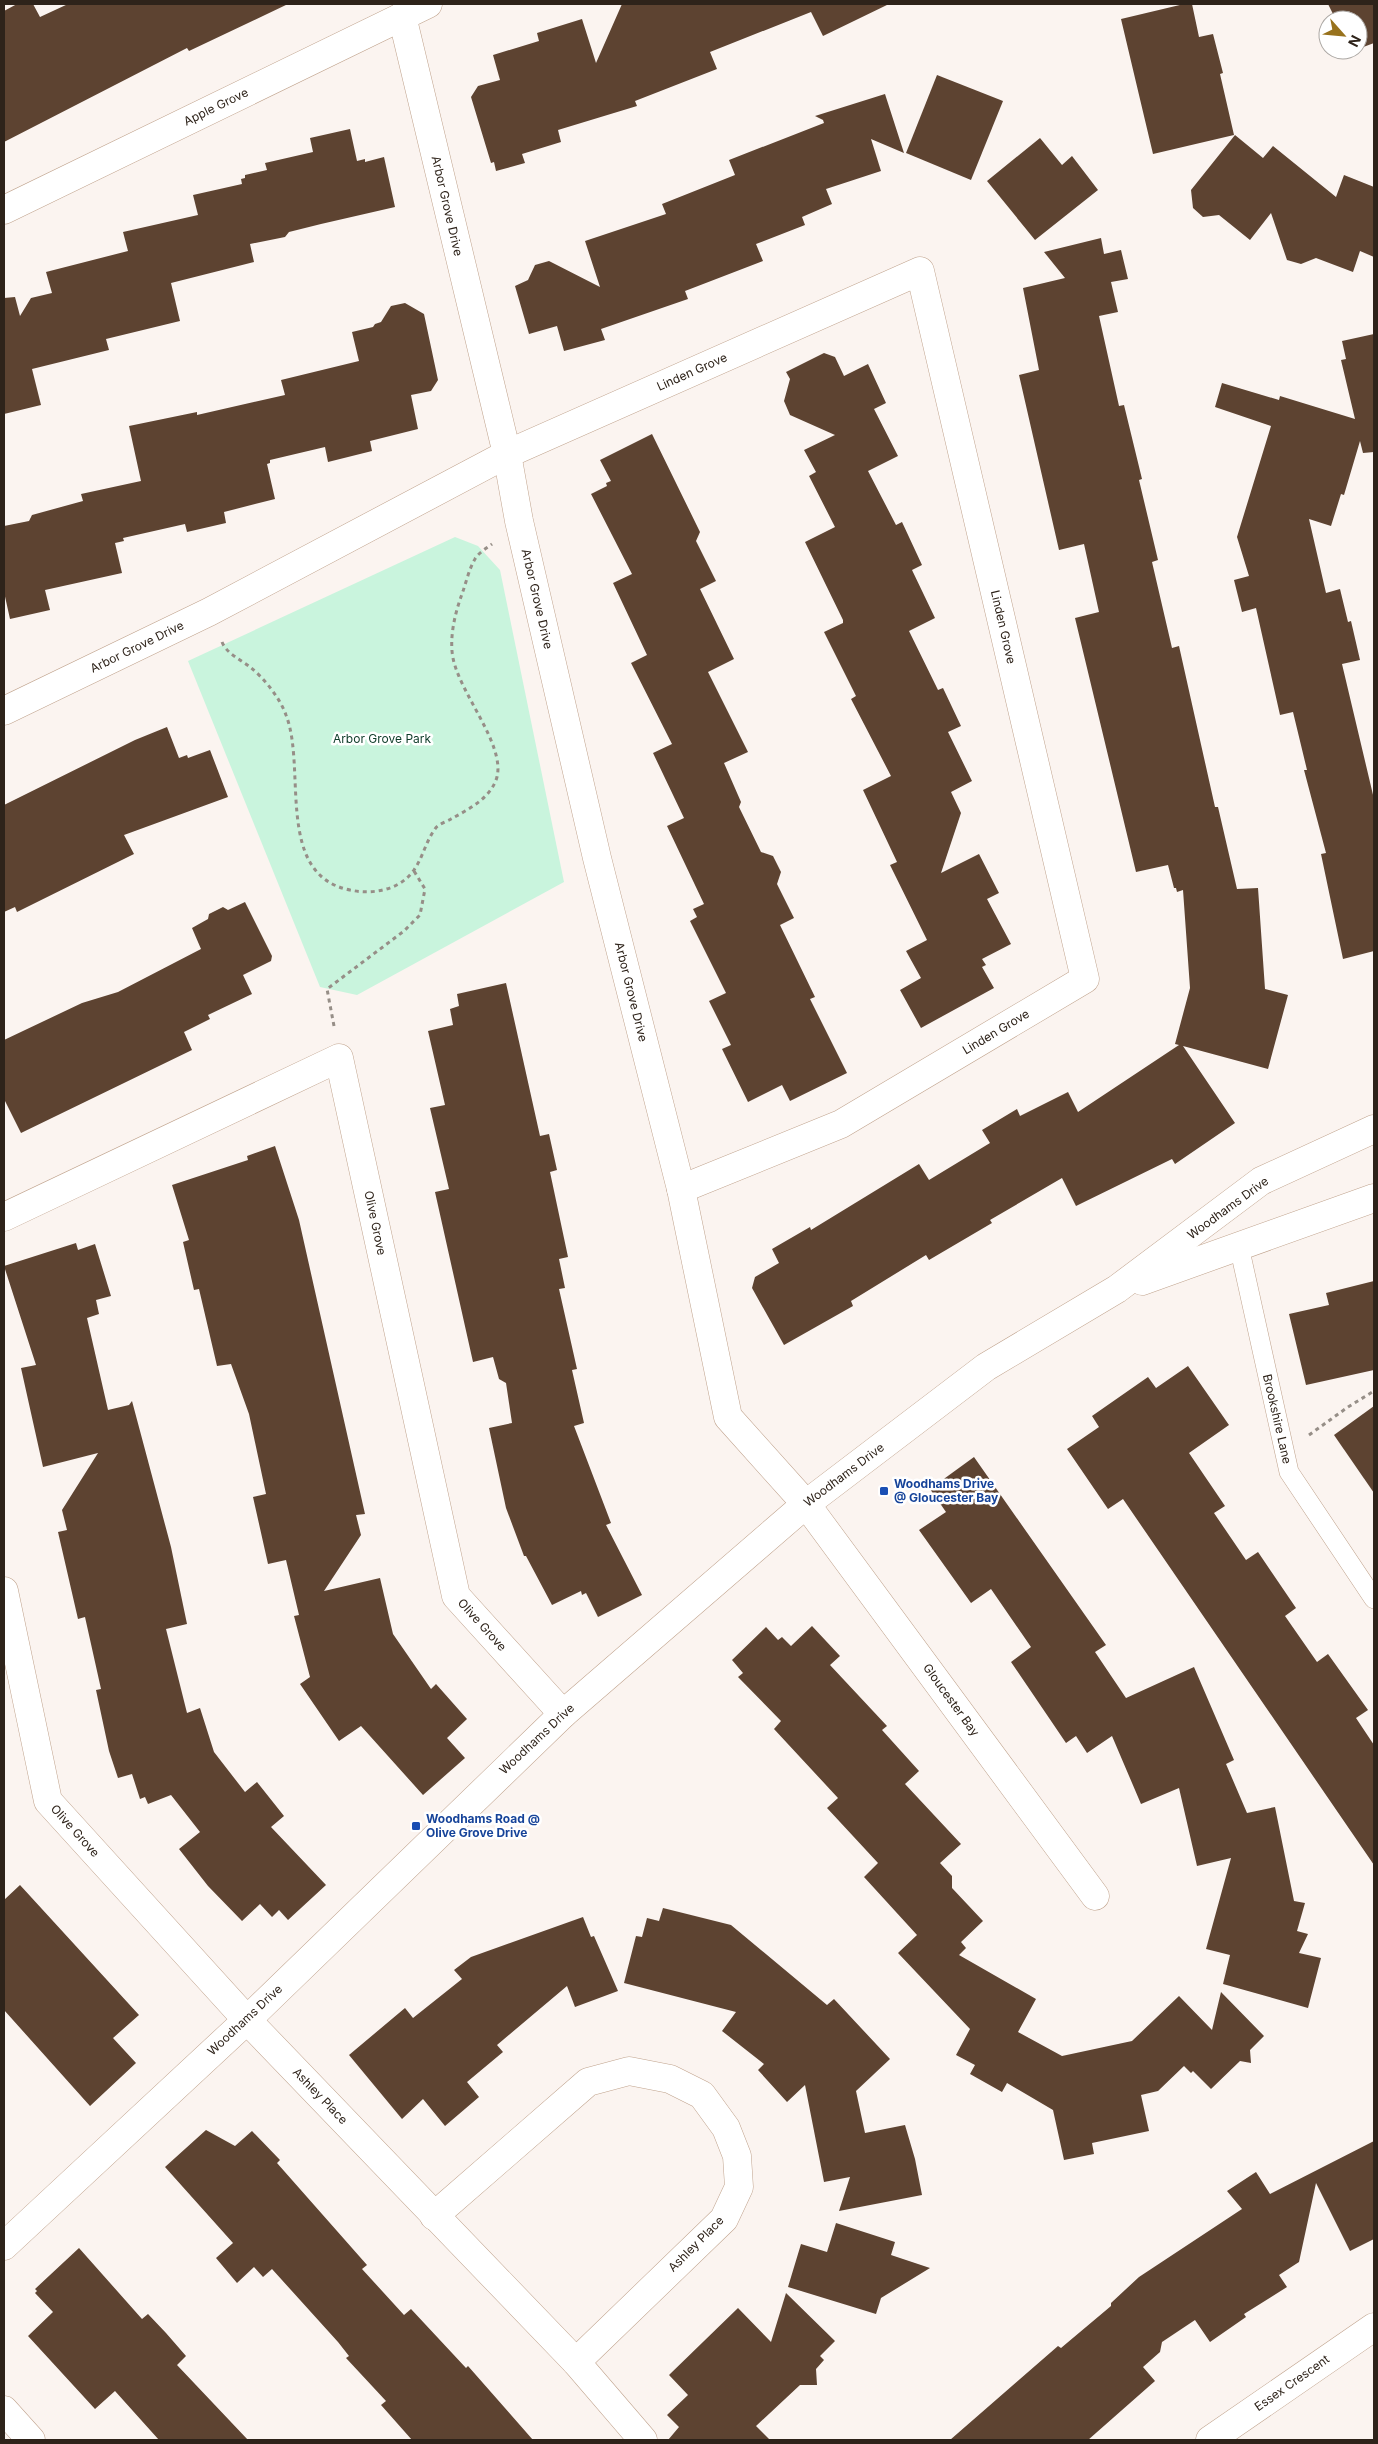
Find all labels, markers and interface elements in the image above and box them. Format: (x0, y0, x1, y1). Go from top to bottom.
north arrow (1318, 10, 1368, 60)
text: N (1345, 33, 1365, 50)
street label: Apple Grove (181, 84, 251, 129)
street label: Arbor Grove Drive (429, 154, 466, 257)
street label: Linden Grove (654, 349, 729, 394)
street label: Arbor Grove Drive (519, 547, 556, 650)
street label: Linden Grove (988, 589, 1019, 665)
street label: Arbor Grove Drive (88, 617, 186, 676)
park label: Arbor Grove Park (333, 731, 432, 746)
street label: Arbor Grove Drive (612, 940, 651, 1043)
street label: Linden Grove (960, 1006, 1032, 1057)
street label: Woodhams Drive (1184, 1173, 1271, 1242)
street label: Olive Grove (361, 1189, 390, 1257)
street label: Brookshire Lane (1260, 1372, 1295, 1465)
street label: Woodhams Drive (801, 1439, 887, 1510)
place label: Woodhams Drive @ Gloucester Bay (894, 1476, 999, 1505)
marker: Woodhams Drive @ Gloucester Bay (878, 1485, 890, 1497)
street label: Olive Grove (455, 1595, 510, 1654)
street label: Gloucester Bay (920, 1660, 983, 1739)
street label: Woodhams Drive (496, 1700, 577, 1777)
street label: Olive Grove (48, 1801, 103, 1860)
place label: Woodhams Road @ Olive Grove Drive (426, 1811, 540, 1840)
marker: Woodhams Road @ Olive Grove Drive (410, 1820, 422, 1832)
street label: Woodhams Drive (204, 1981, 285, 2058)
street label: Ashley Place (290, 2064, 351, 2127)
street label: Ashley Place (665, 2213, 727, 2275)
street label: Essex Crescent (1251, 2351, 1332, 2414)

